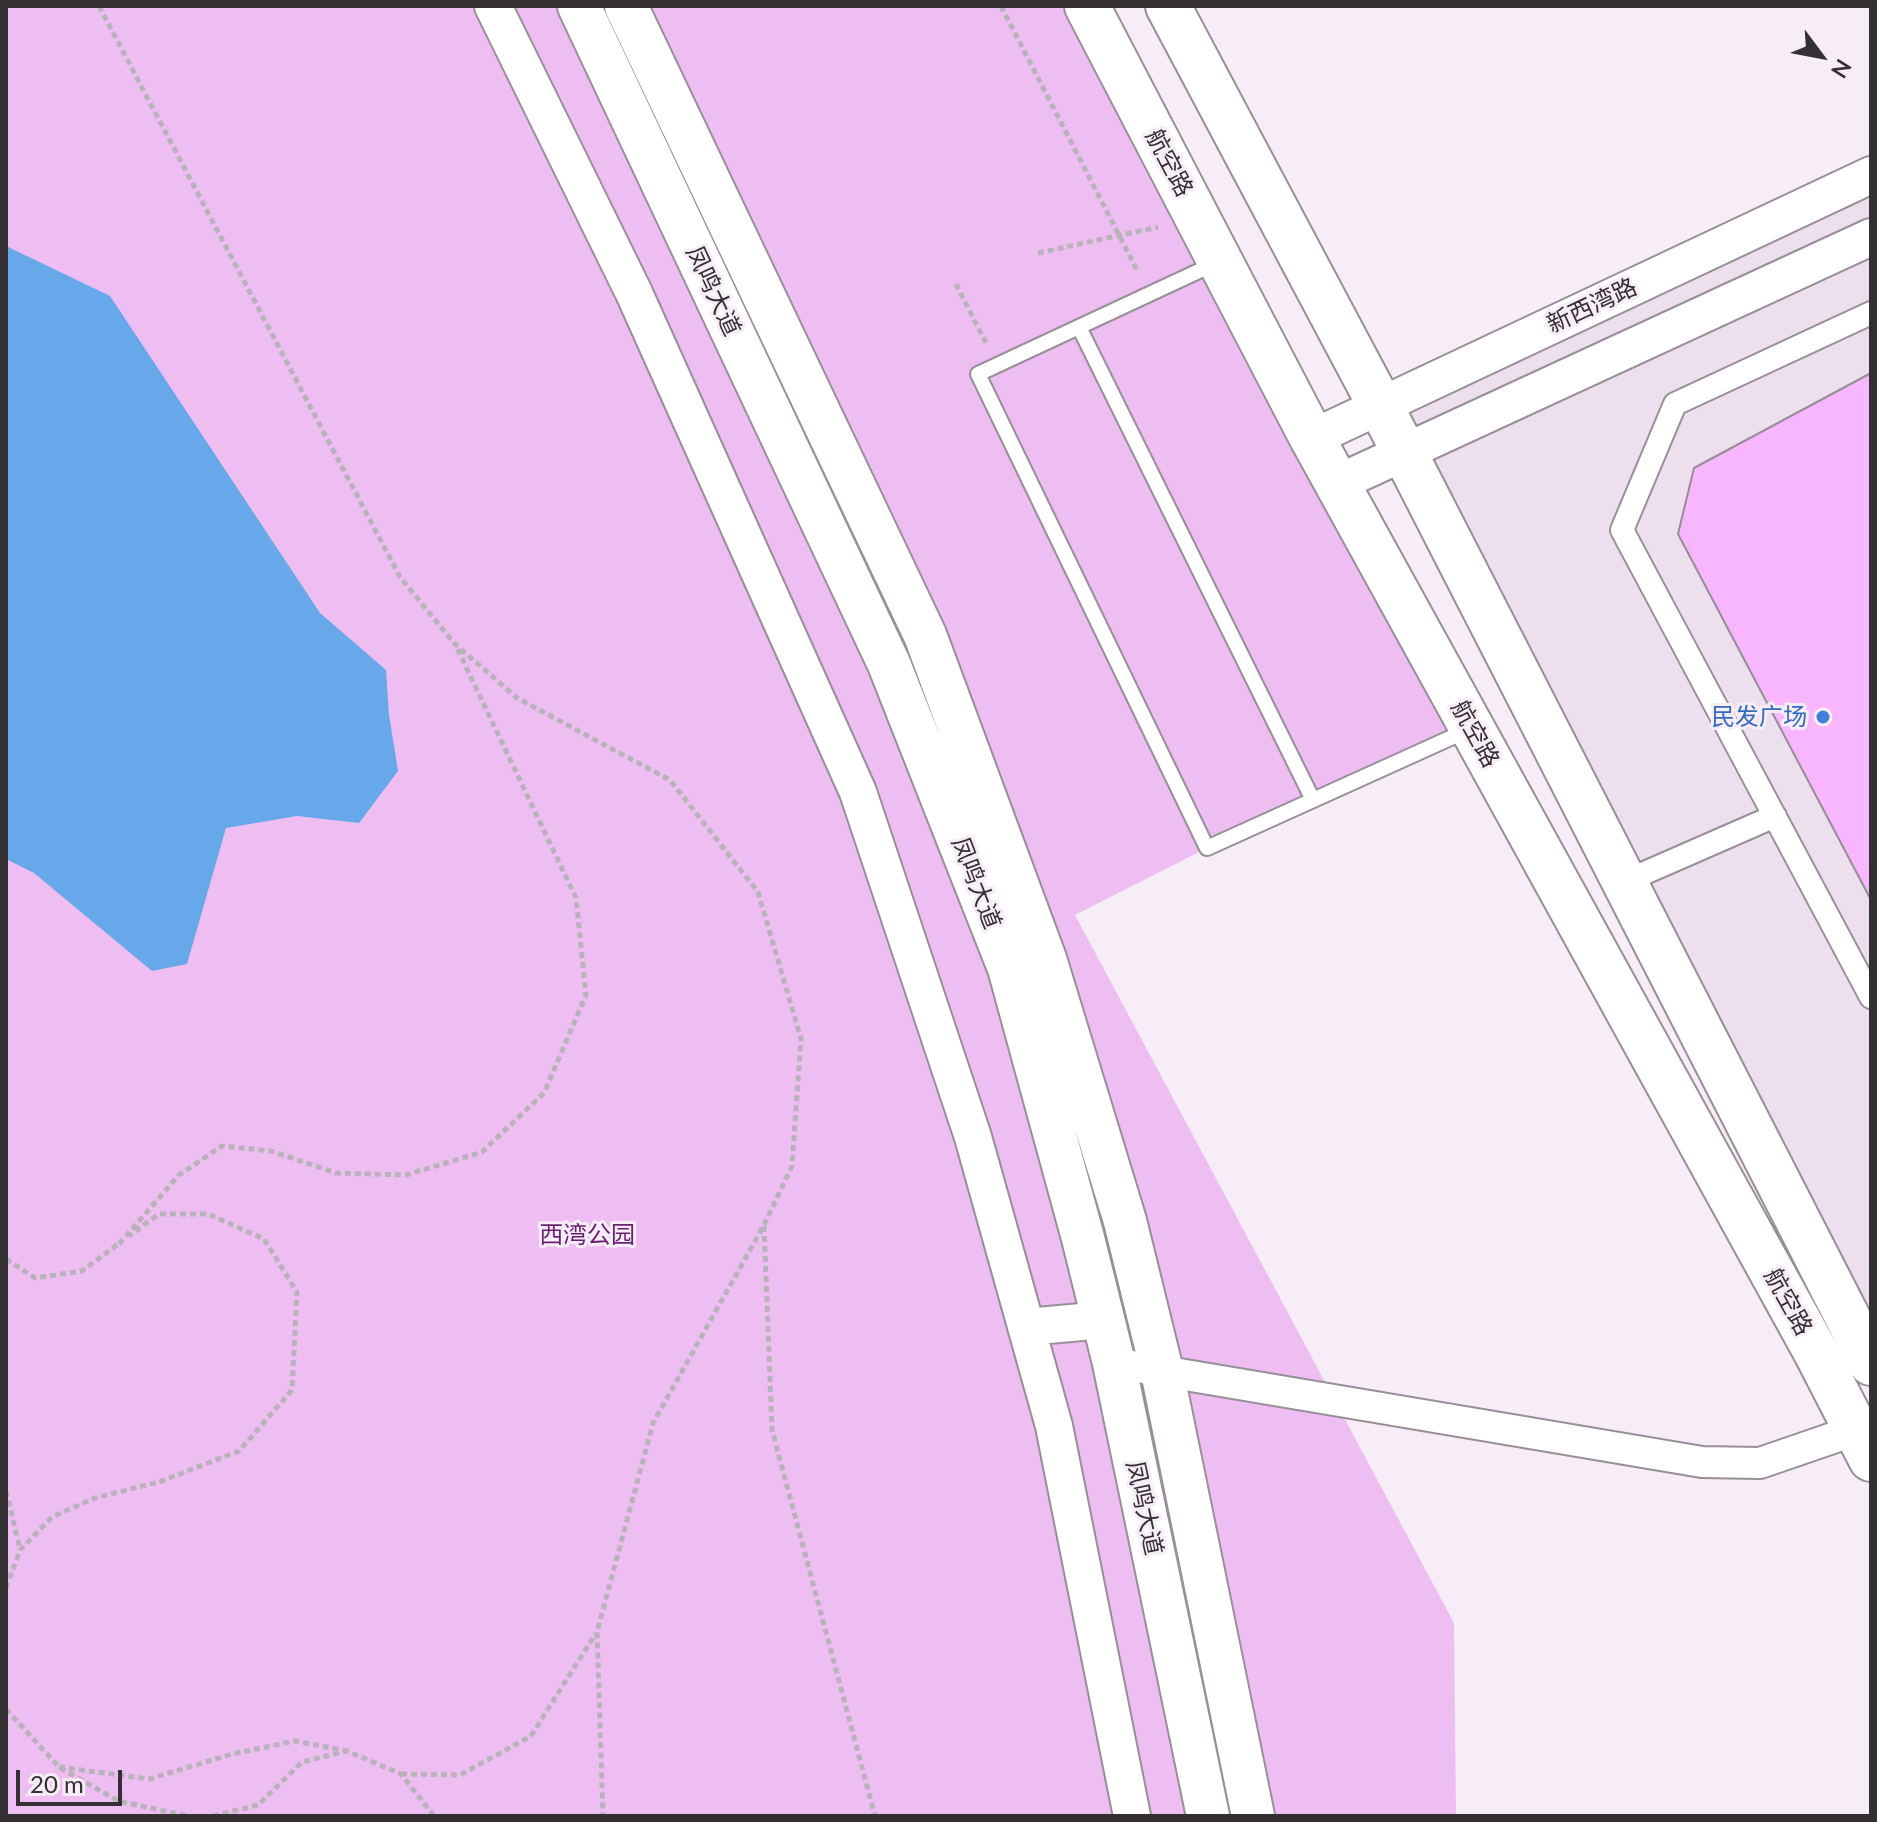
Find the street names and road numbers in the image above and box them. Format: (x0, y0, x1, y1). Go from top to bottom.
street label: 航空路 (1139, 124, 1199, 202)
street label: 凤鸣大道 (680, 241, 746, 341)
street label: 新西湾路 (1542, 273, 1642, 339)
street label: 航空路 (1445, 696, 1505, 772)
street label: 凤鸣大道 (945, 833, 1007, 933)
street label: 航空路 (1758, 1264, 1818, 1340)
street label: 凤鸣大道 (1120, 1458, 1168, 1558)

